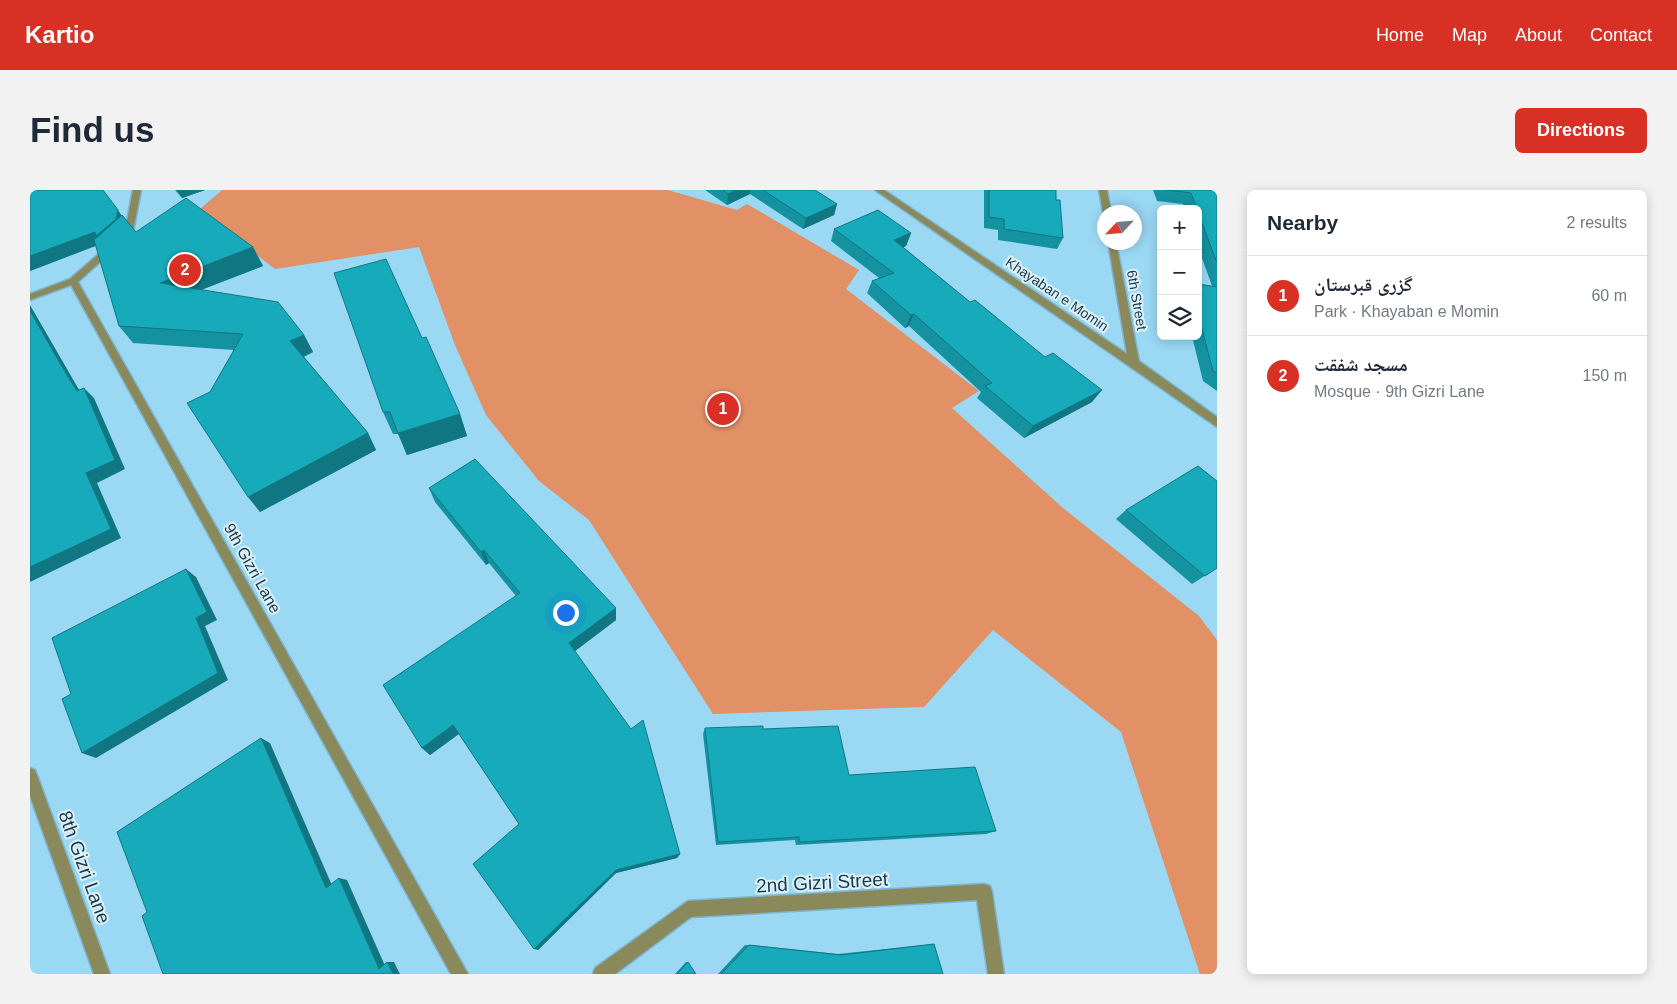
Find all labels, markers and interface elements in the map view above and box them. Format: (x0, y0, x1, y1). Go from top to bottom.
text: Kartio (25, 21, 94, 48)
text: Home (1376, 25, 1424, 45)
text: Map (1452, 25, 1487, 45)
text: About (1515, 25, 1562, 45)
text: Contact (1590, 25, 1652, 45)
button: Directions (1515, 108, 1647, 153)
text: Find us (30, 110, 154, 149)
north arrow (1097, 205, 1142, 250)
map controls (1157, 205, 1202, 340)
button: + (1157, 205, 1202, 250)
text: Nearby (1267, 211, 1338, 234)
text: 2 results (1567, 214, 1627, 231)
button: − (1157, 250, 1202, 295)
pin: 2 (169, 251, 201, 289)
street label: Khayaban e Momin (1003, 254, 1111, 334)
street label: 6th Street (1124, 269, 1150, 331)
text: گزری قبرستان (1314, 274, 1413, 295)
text: 1 (1279, 287, 1287, 304)
text: 60 m (1591, 287, 1627, 304)
button: layers (1157, 295, 1202, 340)
text: Park · Khayaban e Momin (1314, 303, 1499, 320)
text: مسجد شفقت (1314, 354, 1408, 375)
text: 2 (1279, 367, 1287, 384)
text: 150 m (1583, 367, 1627, 384)
text: Mosque · 9th Gizri Lane (1314, 383, 1485, 400)
pin: 1 (707, 390, 739, 428)
street label: 9th Gizri Lane (221, 521, 284, 616)
your location (553, 600, 579, 626)
street label: 8th Gizri Lane (54, 808, 115, 926)
street label: 2nd Gizri Street (756, 869, 889, 896)

